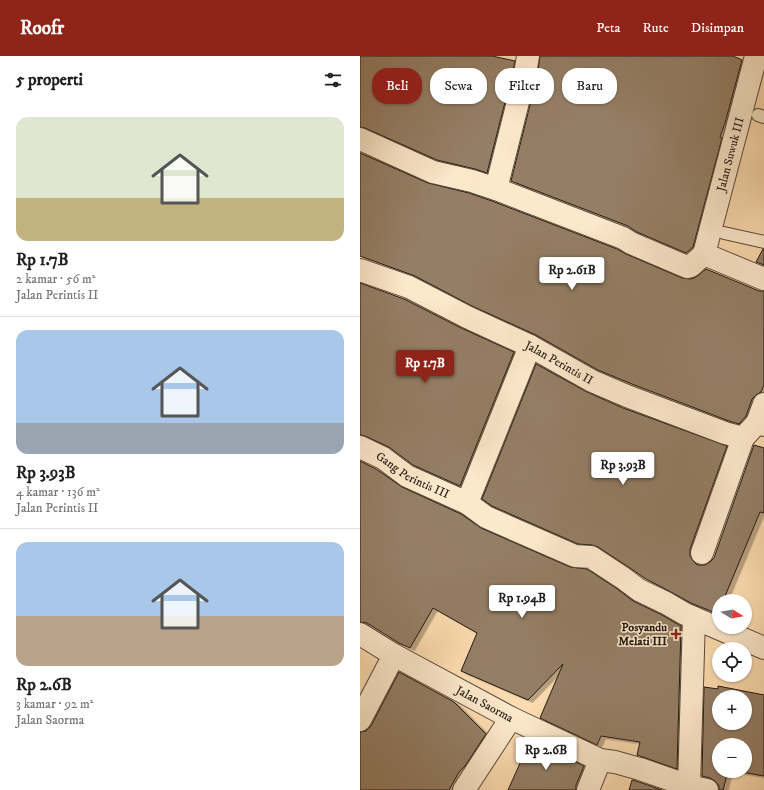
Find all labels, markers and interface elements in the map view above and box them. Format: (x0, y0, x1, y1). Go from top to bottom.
text: Roofr (20, 17, 64, 40)
text: Peta (596, 19, 621, 37)
text: Rute (643, 19, 669, 37)
text: Disimpan (691, 19, 744, 37)
chip: Beli (372, 68, 422, 104)
chip: Sewa (430, 68, 487, 104)
chip: Filter (495, 68, 554, 104)
chip: Baru (562, 68, 617, 104)
text: 5 properti (16, 69, 83, 91)
icon: filters (322, 69, 344, 91)
street label: Jalan Suwuk III (713, 116, 747, 194)
icon: home (144, 143, 216, 215)
text: Rp 1.7B (16, 249, 68, 271)
pin: Rp 2.61B (531, 257, 613, 291)
text: Rp 2.61B (548, 262, 596, 278)
text: 2 kamar · 56 m² (16, 271, 96, 287)
text: Jalan Perintis II (16, 287, 98, 303)
street label: Jalan Perintis II (522, 337, 596, 388)
pin: Rp 1.7B (388, 350, 462, 384)
text: Rp 1.7B (405, 355, 445, 371)
icon: home (144, 356, 216, 428)
street label: Gang Perintis III (374, 448, 452, 502)
pin: Rp 3.93B (582, 452, 664, 486)
text: Rp 3.93B (600, 457, 646, 473)
text: Rp 3.93B (16, 462, 75, 484)
text: 4 kamar · 136 m² (16, 484, 100, 500)
text: Jalan Perintis II (16, 500, 98, 516)
icon: home (144, 568, 216, 640)
pin: Rp 1.94B (481, 585, 563, 619)
text: Rp 1.94B (498, 590, 546, 606)
north arrow (712, 594, 752, 634)
map controls (712, 594, 752, 778)
place label: Posyandu Melati III (618, 620, 667, 649)
marker: Posyandu Melati III (670, 628, 682, 640)
button: locate (712, 642, 752, 682)
text: Rp 2.6B (16, 674, 72, 696)
street label: Jalan Saorma (453, 682, 517, 726)
button: + (712, 690, 752, 730)
text: 3 kamar · 92 m² (16, 696, 94, 712)
text: Jalan Saorma (16, 712, 84, 728)
pin: Rp 2.6B (509, 737, 583, 771)
button: − (712, 738, 752, 778)
text: Rp 2.6B (525, 742, 567, 758)

